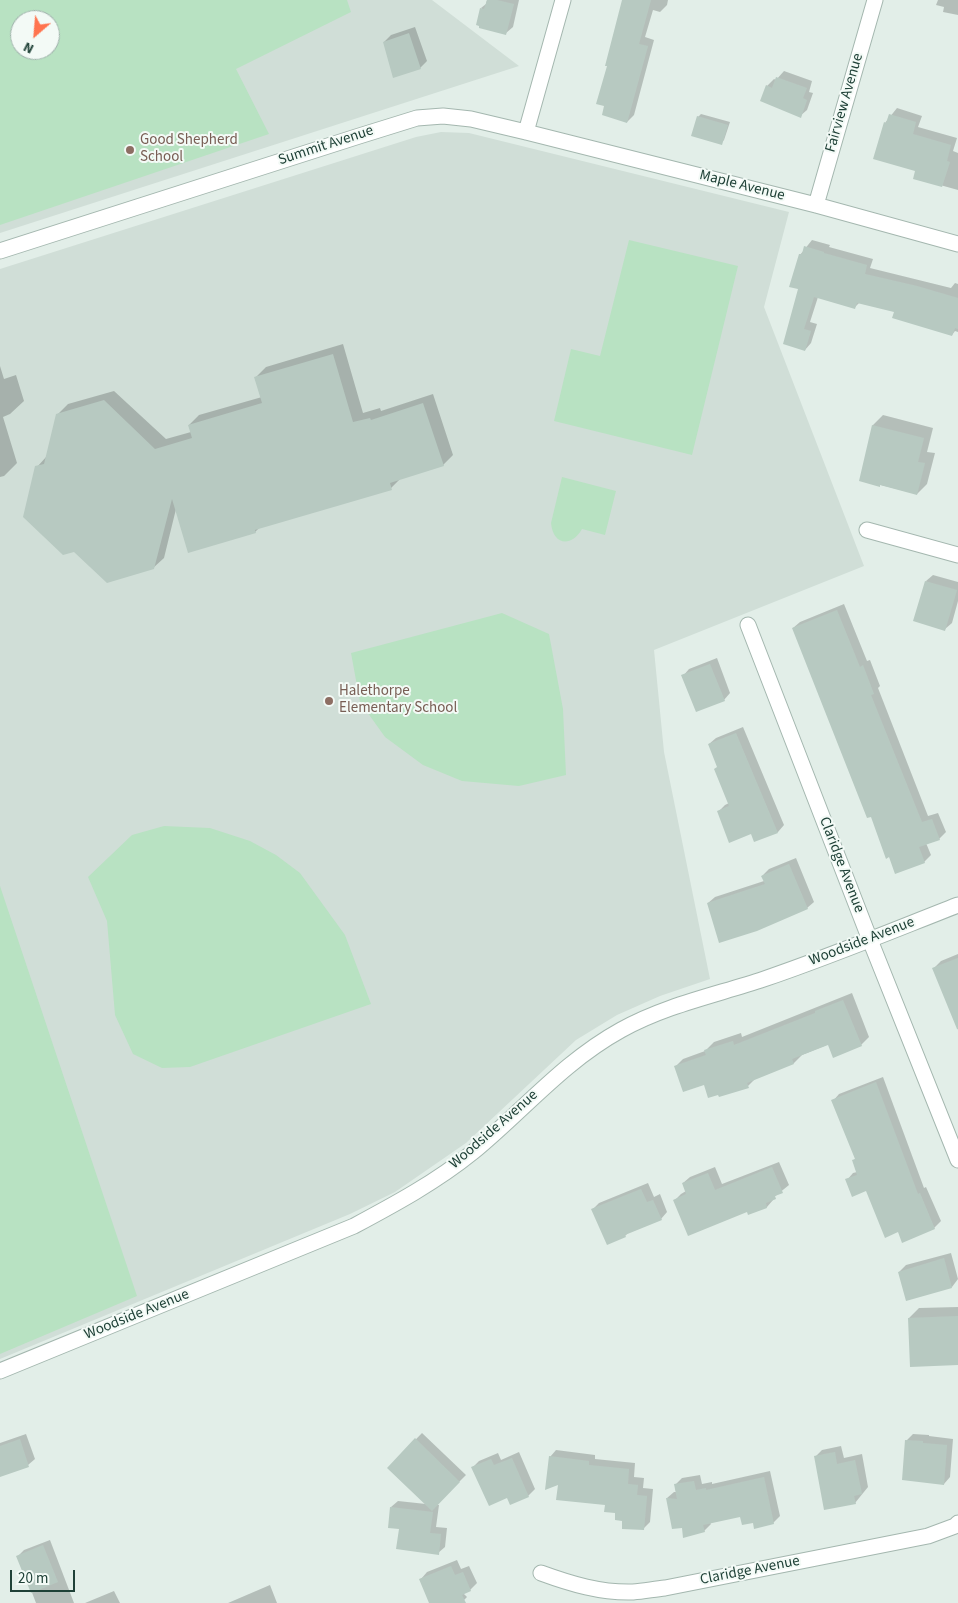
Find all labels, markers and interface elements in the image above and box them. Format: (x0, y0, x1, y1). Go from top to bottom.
north arrow (10, 10, 60, 60)
text: N (20, 36, 37, 58)
street label: Fairview Avenue (822, 52, 868, 154)
street label: Summit Avenue (276, 122, 376, 170)
place label: Good Shepherd School (140, 132, 238, 167)
marker: Good Shepherd School (124, 144, 136, 156)
street label: Maple Avenue (697, 167, 787, 205)
place label: Halethorpe Elementary School (339, 683, 457, 718)
marker: Halethorpe Elementary School (323, 695, 335, 707)
street label: Claridge Avenue (814, 815, 868, 915)
street label: Woodside Avenue (807, 914, 917, 970)
street label: Woodside Avenue (446, 1087, 542, 1173)
street label: Woodside Avenue (82, 1286, 192, 1344)
street label: Claridge Avenue (699, 1553, 801, 1589)
scale bar (12, 1560, 78, 1592)
text: 20 m (18, 1568, 48, 1589)

